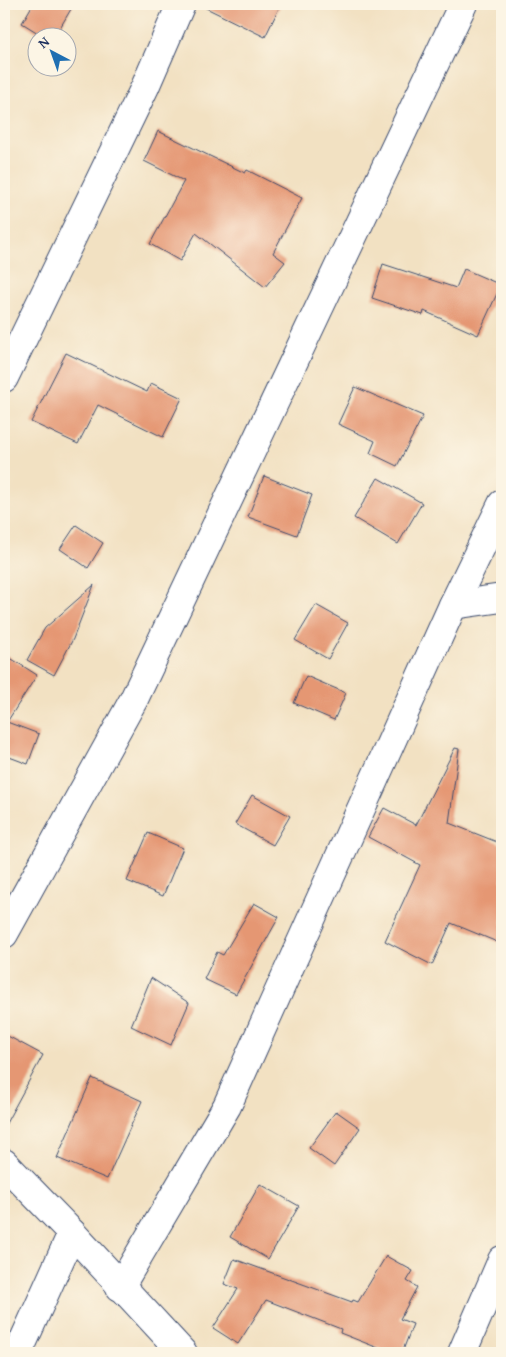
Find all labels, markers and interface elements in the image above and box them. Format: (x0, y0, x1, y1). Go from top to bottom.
north arrow (28, 28, 78, 78)
text: N (33, 31, 54, 53)

